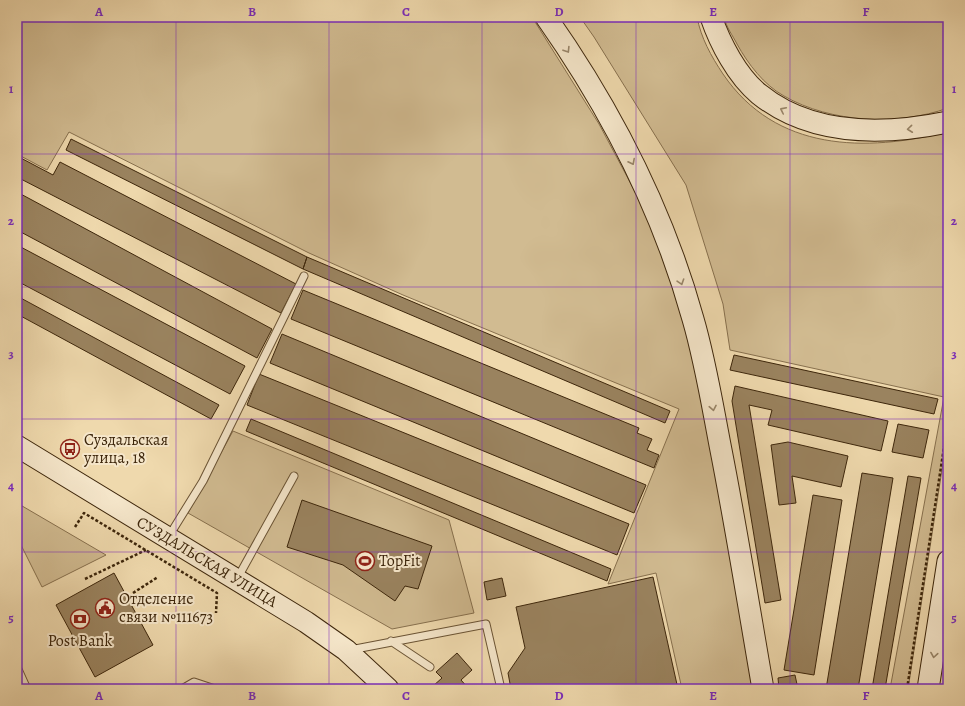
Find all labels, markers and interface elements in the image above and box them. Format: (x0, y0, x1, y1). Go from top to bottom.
text: A (94, 3, 104, 20)
text: B (248, 3, 256, 20)
text: C (402, 3, 410, 20)
text: D (554, 3, 564, 20)
text: E (709, 3, 717, 20)
text: F (863, 3, 870, 20)
one-way arrow (562, 46, 570, 53)
text: 1 (9, 80, 14, 97)
text: 1 (952, 80, 957, 97)
one-way arrow (780, 107, 787, 115)
one-way arrow (907, 124, 913, 133)
one-way arrow (627, 158, 635, 165)
text: 2 (8, 212, 15, 229)
text: 2 (951, 212, 958, 229)
one-way arrow (677, 278, 685, 285)
text: 3 (8, 345, 14, 362)
text: 3 (951, 345, 957, 362)
one-way arrow (709, 405, 717, 411)
place label: Суздальская улица, 18 (83, 429, 168, 469)
bus stop icon: Суздальская улица, 18 (59, 438, 81, 460)
text: 4 (8, 477, 14, 494)
text: 4 (951, 477, 957, 494)
street label: СУЗДАЛЬСКАЯ УЛИЦА (132, 511, 282, 613)
sports icon: TopFit (354, 550, 376, 572)
place label: TopFit (379, 550, 421, 572)
place label: Отделение связи №111673 (119, 588, 213, 628)
public building icon: Отделение связи №111673 (94, 597, 116, 619)
bank icon: Post Bank (69, 608, 91, 630)
text: 5 (8, 609, 14, 626)
text: 5 (951, 609, 957, 626)
place label: Post Bank (48, 630, 112, 652)
one-way arrow (930, 652, 938, 658)
text: A (94, 687, 104, 704)
text: B (248, 687, 256, 704)
text: C (402, 687, 410, 704)
text: D (554, 687, 564, 704)
text: E (709, 687, 717, 704)
text: F (863, 687, 870, 704)

